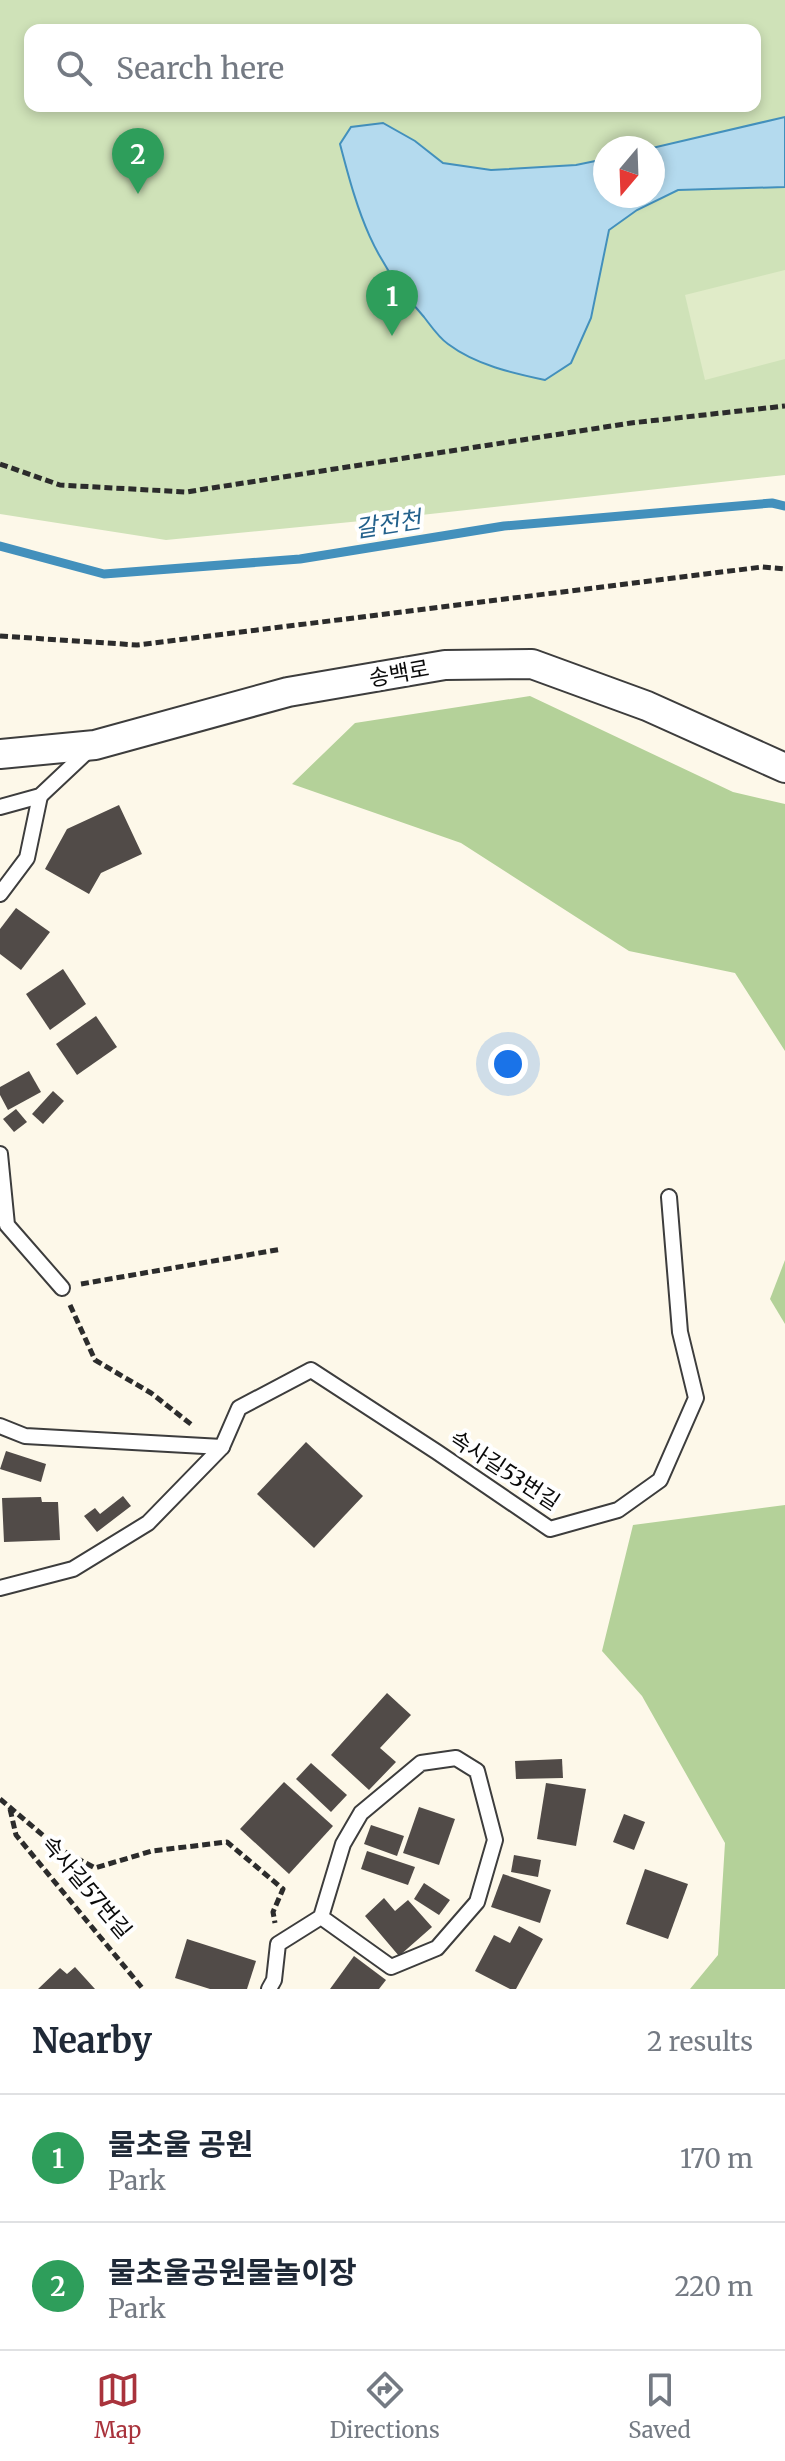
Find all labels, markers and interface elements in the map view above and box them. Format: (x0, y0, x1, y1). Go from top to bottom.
search box (24, 24, 761, 112)
icon: search (52, 46, 96, 90)
text: Search here (116, 49, 284, 87)
pin: 2 (112, 128, 164, 194)
north arrow (593, 136, 665, 208)
pin: 1 (366, 270, 418, 336)
water label: 갈전천 (353, 503, 426, 544)
street label: 송백로 (367, 654, 431, 692)
your location (488, 1044, 528, 1084)
street label: 속사길53번길 (445, 1424, 565, 1516)
street label: 속사길57번길 (36, 1830, 138, 1944)
text: Nearby (32, 2020, 152, 2062)
text: 2 results (647, 2025, 753, 2058)
text: 물초울 공원 (108, 2125, 253, 2163)
text: 1 (52, 2142, 64, 2175)
text: 170 m (680, 2142, 753, 2175)
text: Park (108, 2164, 166, 2197)
text: 물초울공원물놀이장 (108, 2253, 356, 2291)
text: 2 (50, 2270, 66, 2303)
text: 220 m (674, 2270, 753, 2303)
text: Park (108, 2292, 166, 2325)
tab: Map (94, 2368, 141, 2444)
tab: Directions (330, 2368, 440, 2444)
tab: Saved (628, 2368, 691, 2444)

